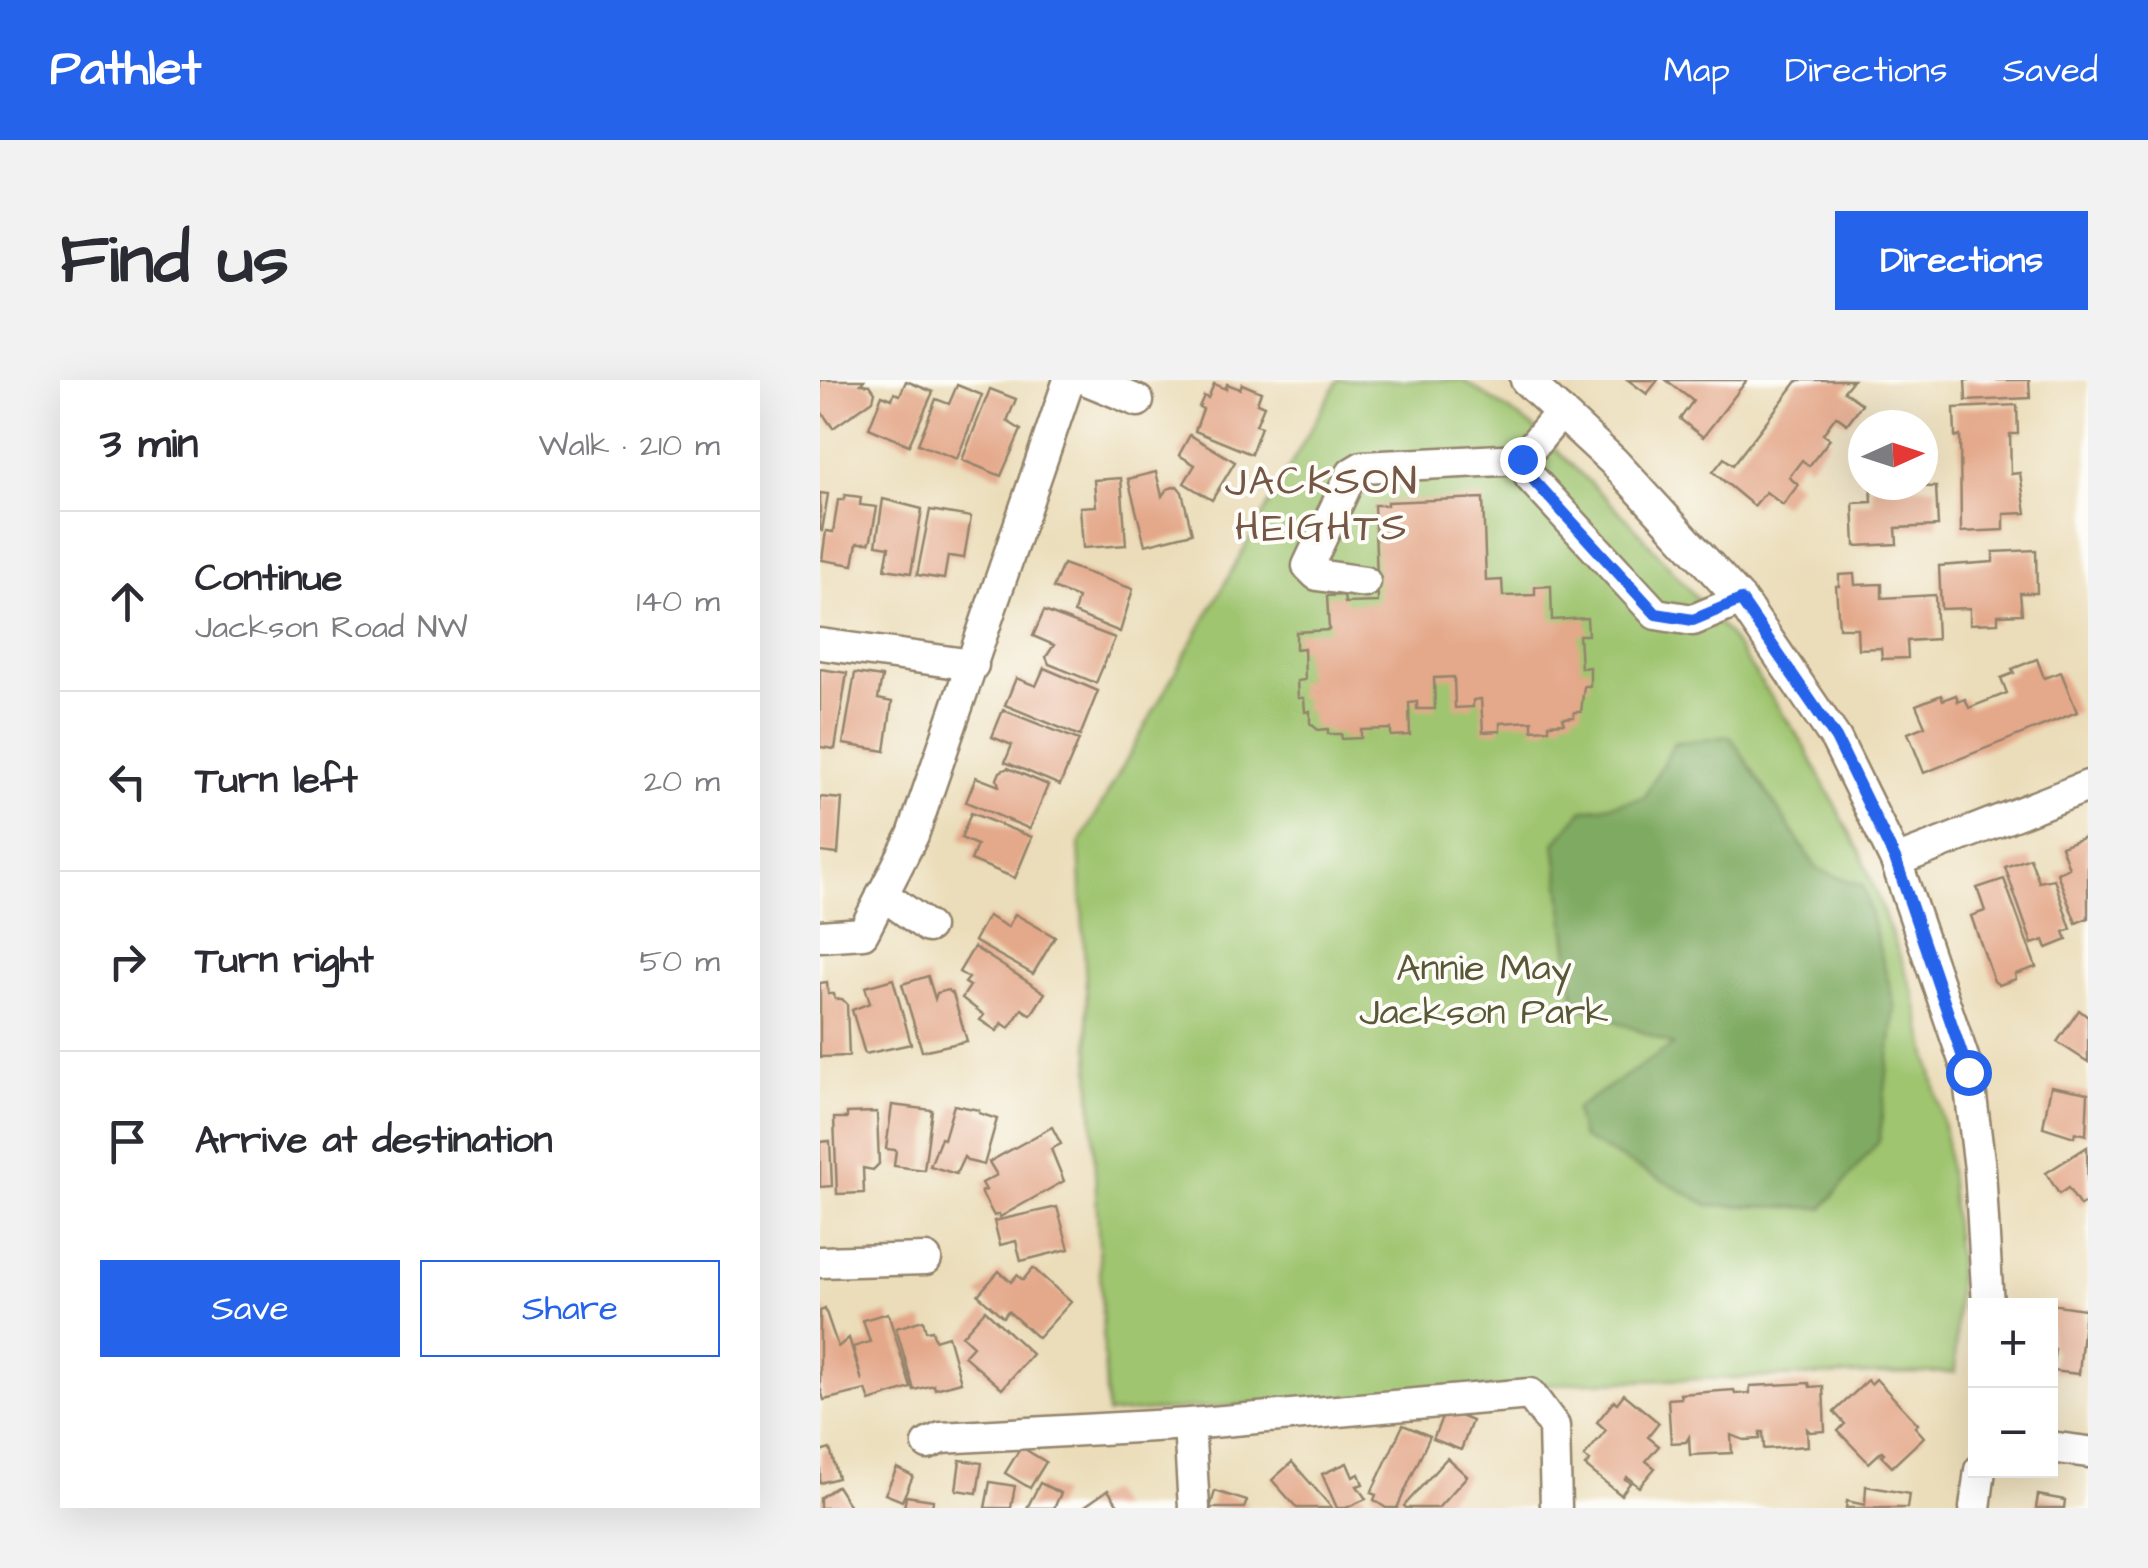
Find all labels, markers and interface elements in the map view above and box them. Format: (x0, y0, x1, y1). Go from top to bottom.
text: Pathlet (50, 37, 201, 103)
text: Map (1664, 46, 1730, 95)
text: Directions (1785, 46, 1948, 95)
text: Saved (2003, 46, 2098, 95)
button: Directions (1835, 211, 2088, 310)
text: Find us (60, 212, 289, 309)
north arrow (1848, 410, 1938, 500)
text: 3 min (100, 416, 198, 474)
text: Walk · 210 m (539, 423, 720, 468)
route end (1500, 437, 1546, 483)
district label: JACKSON HEIGHTS (1225, 455, 1419, 556)
text: Continue (195, 553, 342, 605)
icon: ahead (100, 574, 155, 629)
text: 140 m (636, 579, 720, 624)
text: Jackson Road NW (195, 605, 467, 650)
icon: left (100, 754, 155, 809)
text: Turn left (195, 755, 358, 807)
text: 20 m (644, 759, 720, 804)
icon: right (100, 934, 155, 989)
text: Turn right (195, 935, 374, 987)
text: 50 m (639, 939, 720, 984)
park label: Annie May Jackson Park (1359, 943, 1609, 1039)
route start (1946, 1050, 1992, 1096)
icon: arrive (100, 1114, 155, 1169)
text: Arrive at destination (195, 1115, 552, 1167)
button: Save (100, 1260, 400, 1357)
button: Share (420, 1260, 720, 1357)
map controls (1968, 1298, 2058, 1478)
button: + (1968, 1298, 2058, 1388)
button: − (1968, 1388, 2058, 1478)

